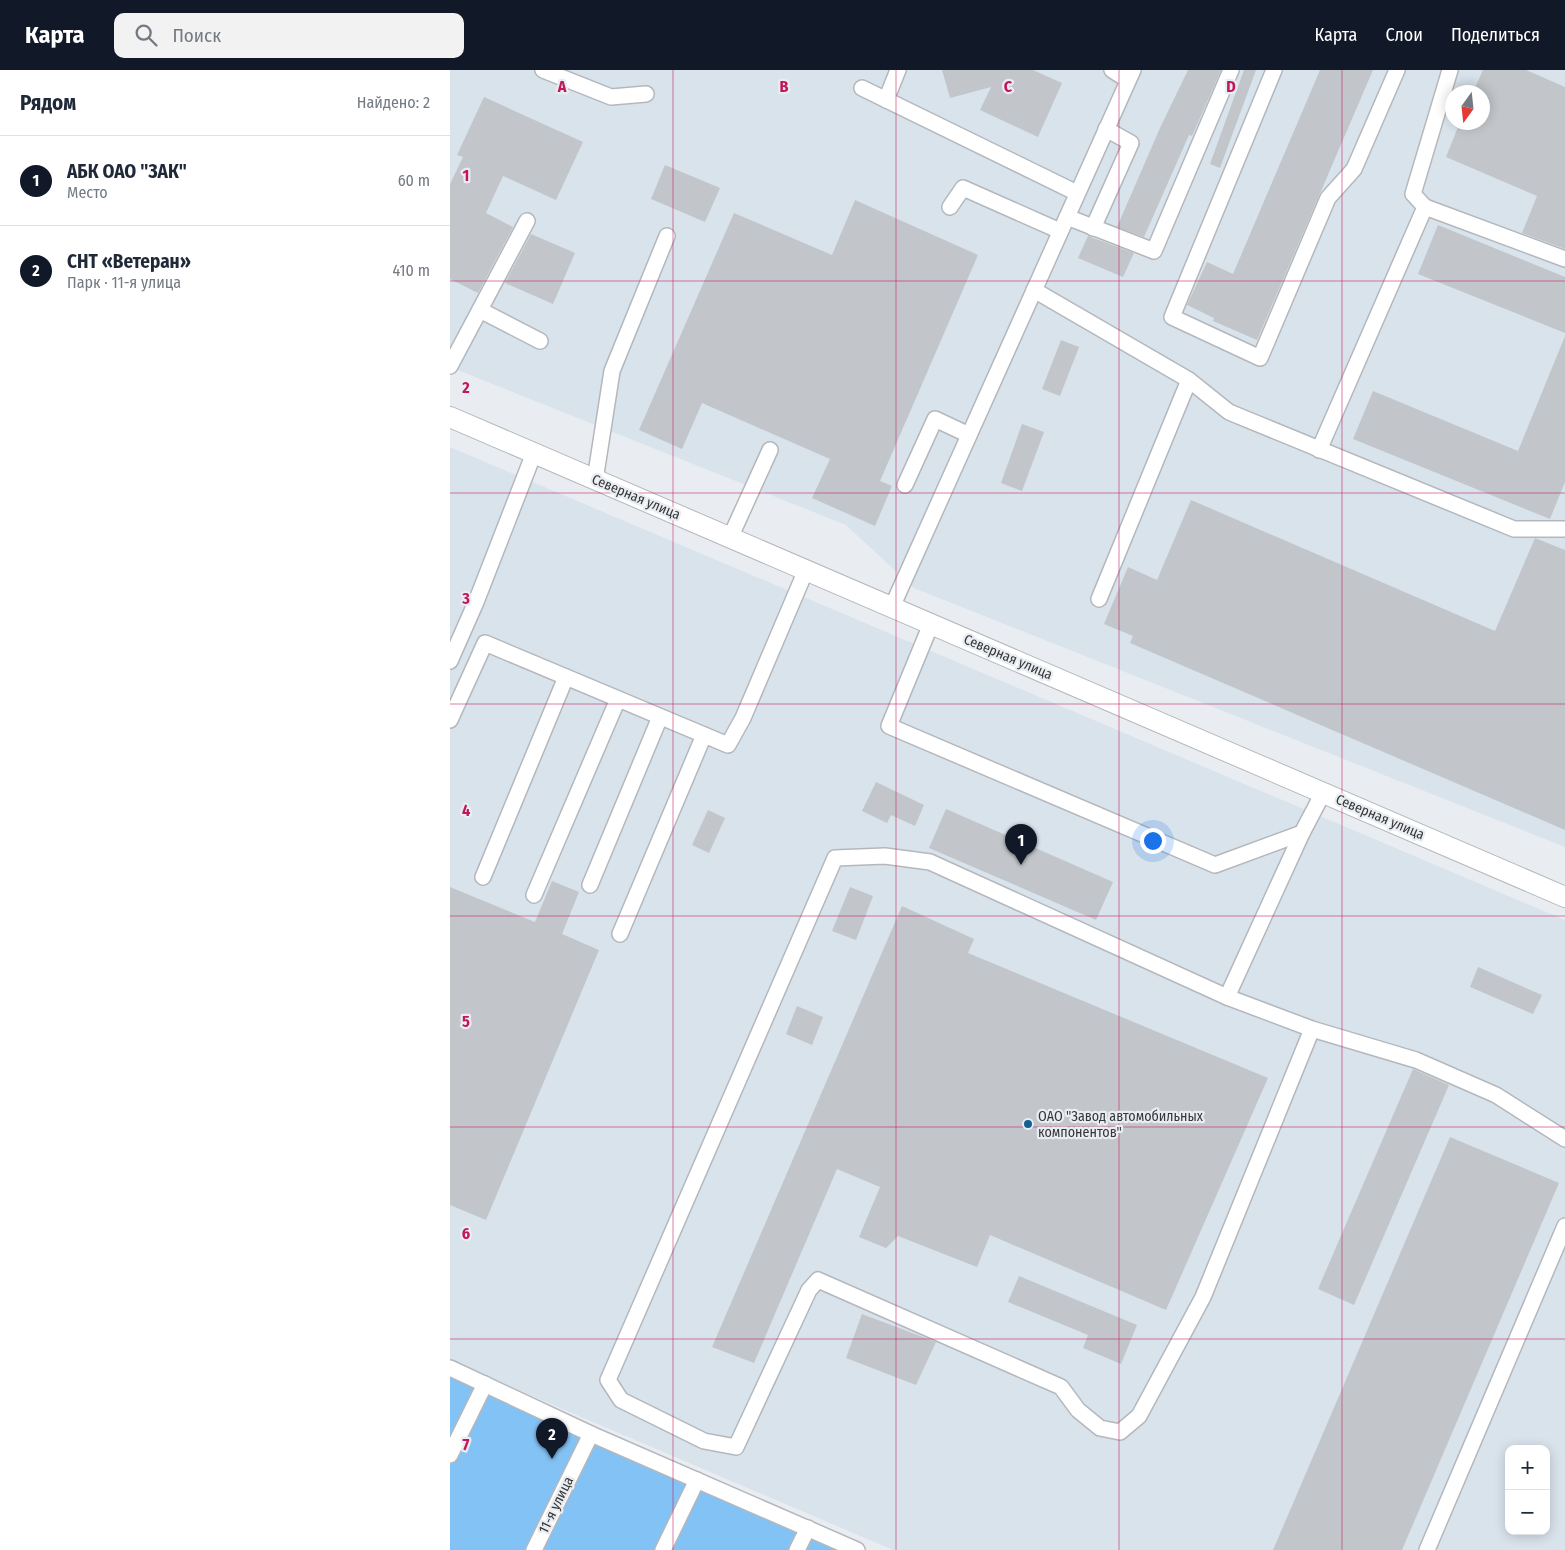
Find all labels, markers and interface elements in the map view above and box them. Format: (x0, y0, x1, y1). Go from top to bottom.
search box (114, 13, 464, 58)
text: Карта (25, 21, 84, 49)
icon: search (132, 21, 160, 49)
text: Поиск (172, 24, 221, 47)
text: Карта (1314, 24, 1357, 46)
text: Слои (1385, 24, 1423, 46)
text: Поделиться (1451, 24, 1540, 46)
text: A (557, 77, 567, 96)
text: B (780, 77, 789, 96)
text: C (1004, 77, 1013, 96)
text: D (1226, 77, 1236, 96)
north arrow (1445, 85, 1490, 130)
text: Рядом (20, 90, 76, 116)
text: Найдено: 2 (357, 93, 430, 112)
text: АБК ОАО "ЗАК" (67, 160, 187, 183)
text: 1 (463, 166, 469, 185)
text: 1 (33, 171, 39, 190)
text: 60 m (398, 171, 430, 190)
text: Место (67, 183, 108, 202)
text: СНТ «Ветеран» (67, 250, 191, 273)
text: 2 (32, 261, 40, 280)
text: 410 m (392, 261, 430, 280)
text: Парк · 11-я улица (67, 273, 181, 292)
text: 2 (461, 378, 470, 397)
street label: Северная улица (589, 471, 683, 523)
text: 3 (461, 589, 470, 608)
street label: Северная улица (961, 631, 1055, 683)
street label: Северная улица (1333, 791, 1427, 843)
text: 4 (462, 801, 470, 820)
pin: 1 (1005, 824, 1037, 865)
your location (1140, 828, 1166, 854)
text: 5 (462, 1012, 470, 1031)
place label: ОАО "Завод автомобильных компонентов" (1038, 1108, 1204, 1141)
marker: ОАО "Завод автомобильных компонентов" (1022, 1118, 1034, 1130)
text: 6 (462, 1224, 470, 1243)
pin: 2 (536, 1418, 568, 1459)
text: 7 (463, 1435, 470, 1454)
map controls (1505, 1445, 1550, 1535)
button: + (1505, 1445, 1550, 1490)
street label: 11-я улица (535, 1474, 577, 1536)
button: − (1505, 1490, 1550, 1535)

